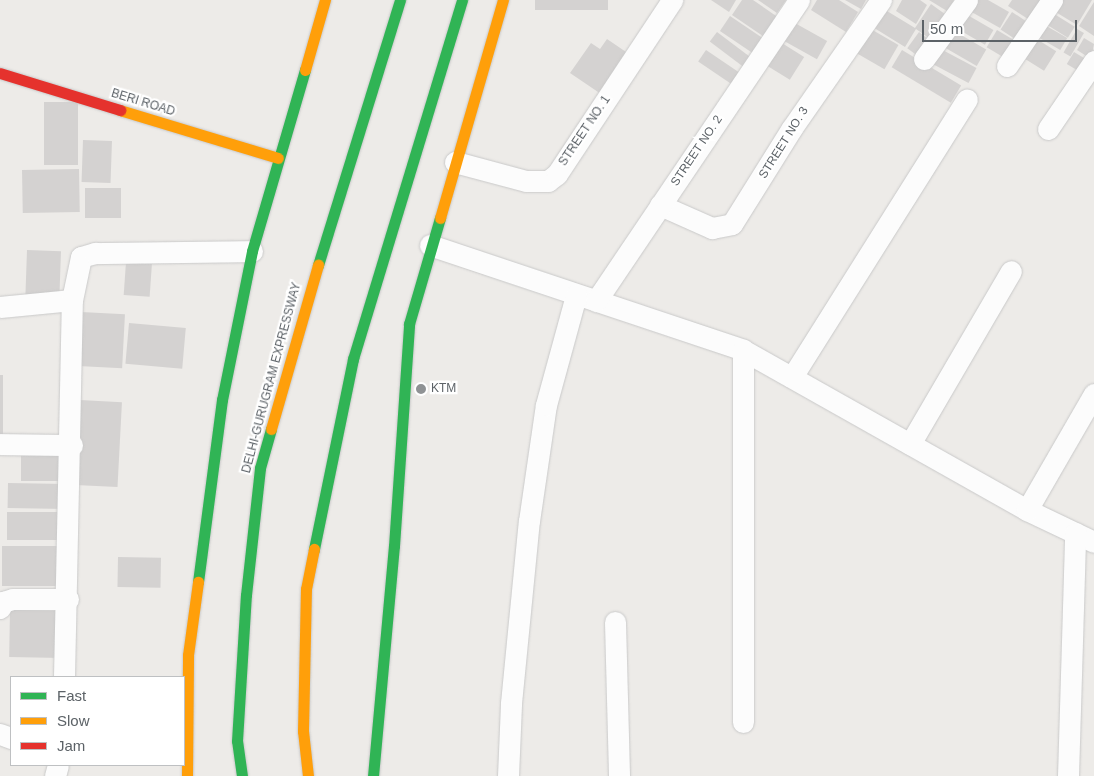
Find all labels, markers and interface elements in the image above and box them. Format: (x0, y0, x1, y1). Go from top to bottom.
scale bar (924, 10, 1079, 42)
text: 50 m (930, 20, 963, 37)
street label: BERI ROAD (109, 86, 177, 120)
street label: STREET NO. 1 (556, 93, 614, 169)
street label: STREET NO. 3 (756, 104, 812, 182)
street label: STREET NO. 2 (668, 113, 726, 189)
street label: DELHI-GURUGRAM EXPRESSWAY (240, 281, 304, 475)
place label: KTM (431, 382, 456, 396)
marker: KTM (415, 383, 427, 395)
legend (10, 676, 185, 766)
text: Fast (57, 687, 86, 704)
text: Slow (57, 712, 90, 729)
text: Jam (57, 737, 85, 754)

